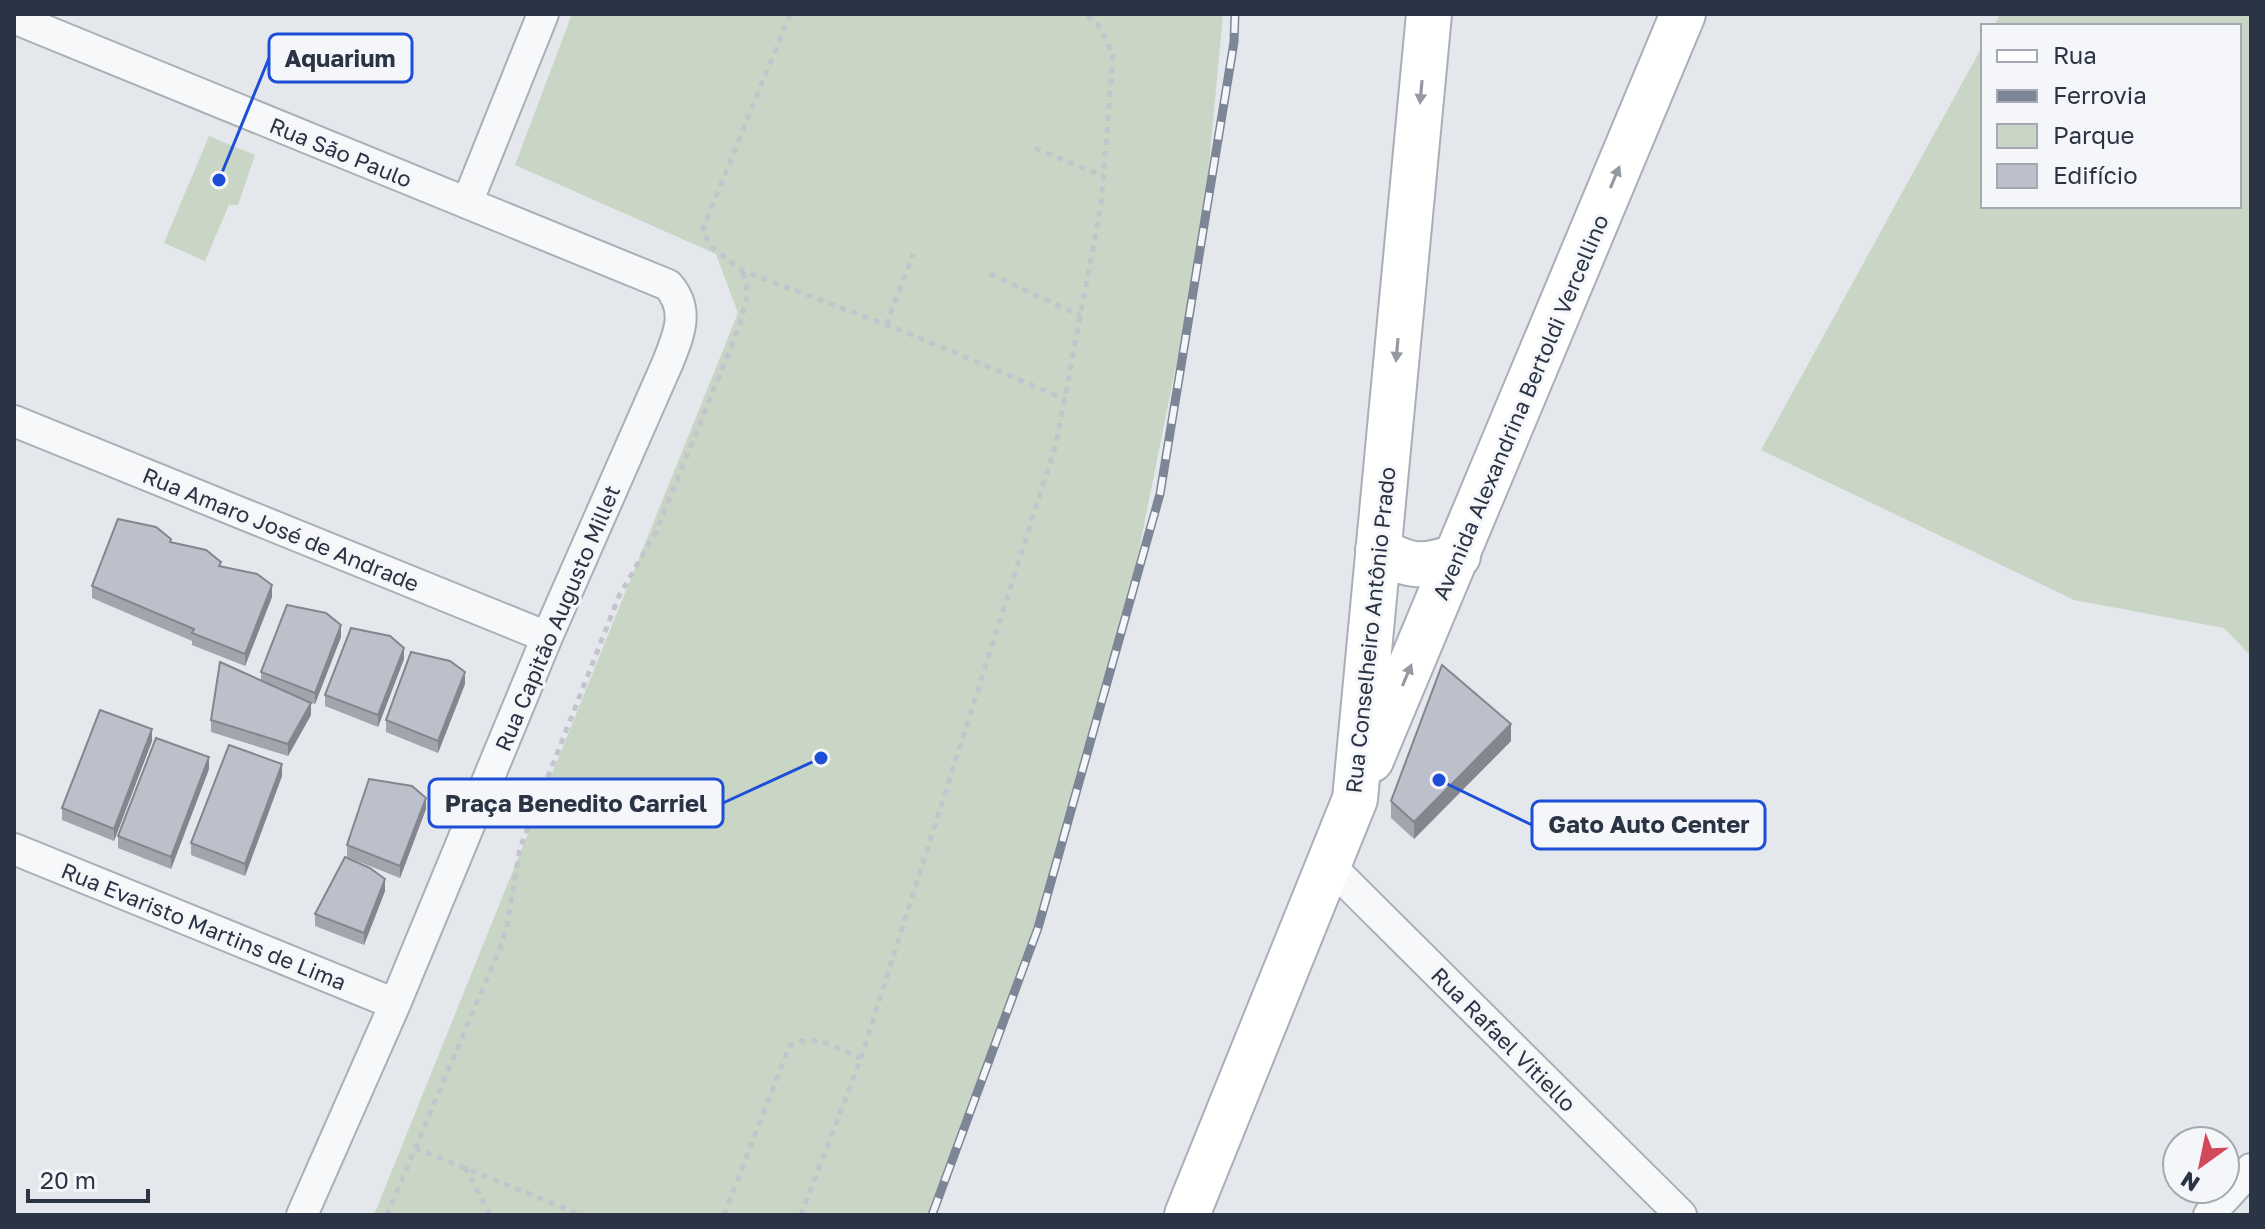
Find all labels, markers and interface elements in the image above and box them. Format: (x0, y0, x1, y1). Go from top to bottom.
legend (1981, 24, 2241, 208)
callout: Aquarium (269, 34, 412, 82)
text: Rua (2053, 40, 2097, 69)
text: Aquarium (285, 43, 395, 72)
one-way arrow (1415, 80, 1428, 105)
text: Ferrovia (2053, 80, 2147, 109)
street label: Rua São Paulo (266, 111, 416, 193)
text: Parque (2053, 120, 2134, 149)
text: Edifício (2053, 160, 2138, 189)
one-way arrow (1609, 165, 1622, 189)
street label: Avenida Alexandrina Bertoldi Vercellino (1426, 210, 1614, 604)
one-way arrow (1390, 338, 1403, 363)
street label: Rua Amaro José de Andrade (139, 461, 423, 597)
street label: Rua Conselheiro Antônio Prado (1339, 465, 1401, 795)
street label: Rua Capitão Augusto Millet (489, 481, 625, 755)
one-way arrow (1401, 663, 1414, 687)
callout: Praça Benedito Carriel (429, 779, 723, 827)
text: Praça Benedito Carriel (445, 788, 707, 817)
callout: Gato Auto Center (1532, 801, 1765, 849)
text: Gato Auto Center (1548, 809, 1750, 838)
street label: Rua Evaristo Martins de Lima (58, 856, 350, 996)
street label: Rua Rafael Vitiello (1426, 961, 1582, 1117)
north arrow (2161, 1125, 2241, 1205)
scale bar (28, 1153, 148, 1203)
text: 20 m (40, 1165, 96, 1194)
text: N (2175, 1166, 2204, 1198)

